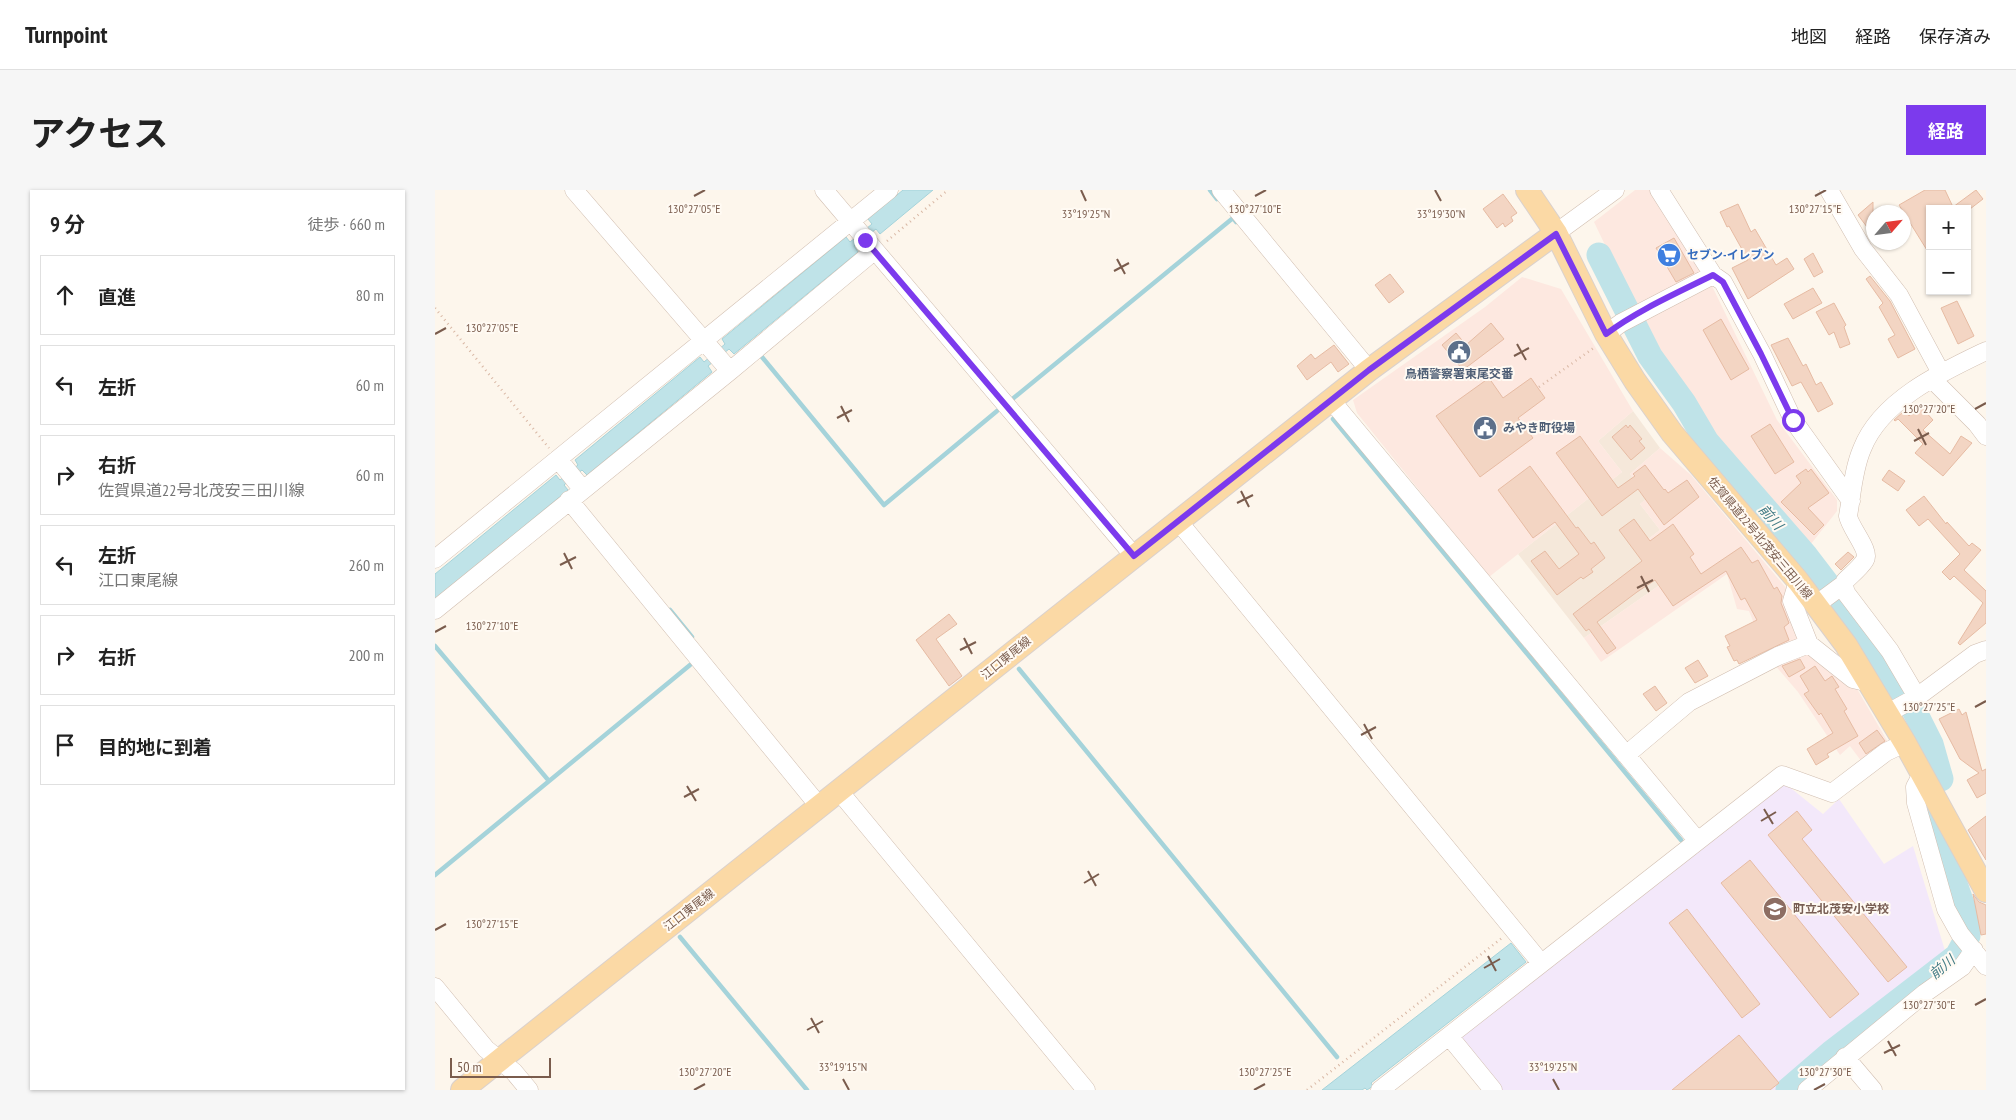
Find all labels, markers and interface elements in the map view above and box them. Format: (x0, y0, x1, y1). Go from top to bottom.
text: Turnpoint (25, 19, 107, 50)
text: 地図 (1791, 25, 1827, 48)
text: 経路 (1855, 25, 1891, 48)
text: 保存済み (1919, 25, 1991, 48)
button: 経路 (1906, 105, 1986, 155)
text: アクセス (30, 110, 168, 156)
text: 130°27'05"E (668, 201, 720, 216)
text: 130°27'10"E (1229, 201, 1281, 216)
text: 130°27'15"E (1789, 201, 1841, 216)
north arrow (1866, 205, 1911, 250)
map controls (1926, 205, 1971, 295)
button: + (1926, 205, 1971, 250)
text: 33°19'25"N (1062, 206, 1110, 221)
text: 33°19'30"N (1417, 206, 1465, 221)
text: 9 分 (50, 211, 85, 238)
text: 徒歩 · 660 m (307, 214, 385, 234)
route end (854, 229, 877, 252)
supermarket icon: セブン-イレブン (1656, 242, 1682, 268)
place label: セブン-イレブン (1687, 247, 1775, 262)
button: − (1926, 250, 1971, 295)
icon: ahead (51, 281, 79, 309)
text: 直進 (98, 285, 136, 309)
text: 80 m (356, 285, 384, 305)
text: 130°27'05"E (466, 320, 518, 335)
public building icon: 鳥栖警察署東尾交番 (1446, 339, 1472, 365)
place label: 鳥栖警察署東尾交番 (1405, 366, 1514, 381)
icon: left (51, 371, 79, 399)
text: 左折 (98, 375, 136, 399)
text: 60 m (356, 375, 384, 395)
text: 130°27'20"E (1903, 401, 1955, 416)
route start (1782, 409, 1805, 432)
public building icon: みやき町役場 (1472, 415, 1498, 441)
place label: みやき町役場 (1503, 420, 1575, 435)
text: 右折 (98, 453, 136, 477)
icon: right (51, 461, 79, 489)
text: 60 m (356, 465, 384, 485)
street label: 佐賀県道22号北茂安三田川線 (1705, 474, 1816, 602)
text: 佐賀県道22号北茂安三田川線 (98, 480, 304, 500)
water label: 前川 (1755, 501, 1788, 535)
text: 左折 (98, 543, 136, 567)
icon: left (51, 551, 79, 579)
text: 260 m (349, 555, 384, 575)
text: 江口東尾線 (98, 570, 178, 590)
text: 130°27'10"E (466, 618, 518, 633)
street label: 江口東尾線 (978, 633, 1034, 682)
icon: right (51, 641, 79, 669)
text: 右折 (98, 645, 136, 669)
text: 200 m (349, 645, 384, 665)
text: 130°27'25"E (1903, 699, 1955, 714)
icon: arrive (51, 731, 79, 759)
text: 目的地に到着 (98, 735, 212, 759)
street label: 江口東尾線 (660, 885, 717, 934)
school or university icon: 町立北茂安小学校 (1762, 896, 1788, 922)
place label: 町立北茂安小学校 (1793, 901, 1889, 916)
text: 130°27'15"E (466, 916, 518, 931)
water label: 前川 (1925, 950, 1960, 983)
text: 130°27'30"E (1903, 997, 1955, 1012)
scale bar (450, 1055, 551, 1078)
text: 50 m (457, 1058, 482, 1076)
text: 33°19'15"N (819, 1059, 867, 1074)
text: 33°19'25"N (1529, 1059, 1577, 1074)
text: 130°27'20"E (679, 1064, 731, 1079)
text: 130°27'25"E (1239, 1064, 1291, 1079)
text: 130°27'30"E (1799, 1064, 1851, 1079)

